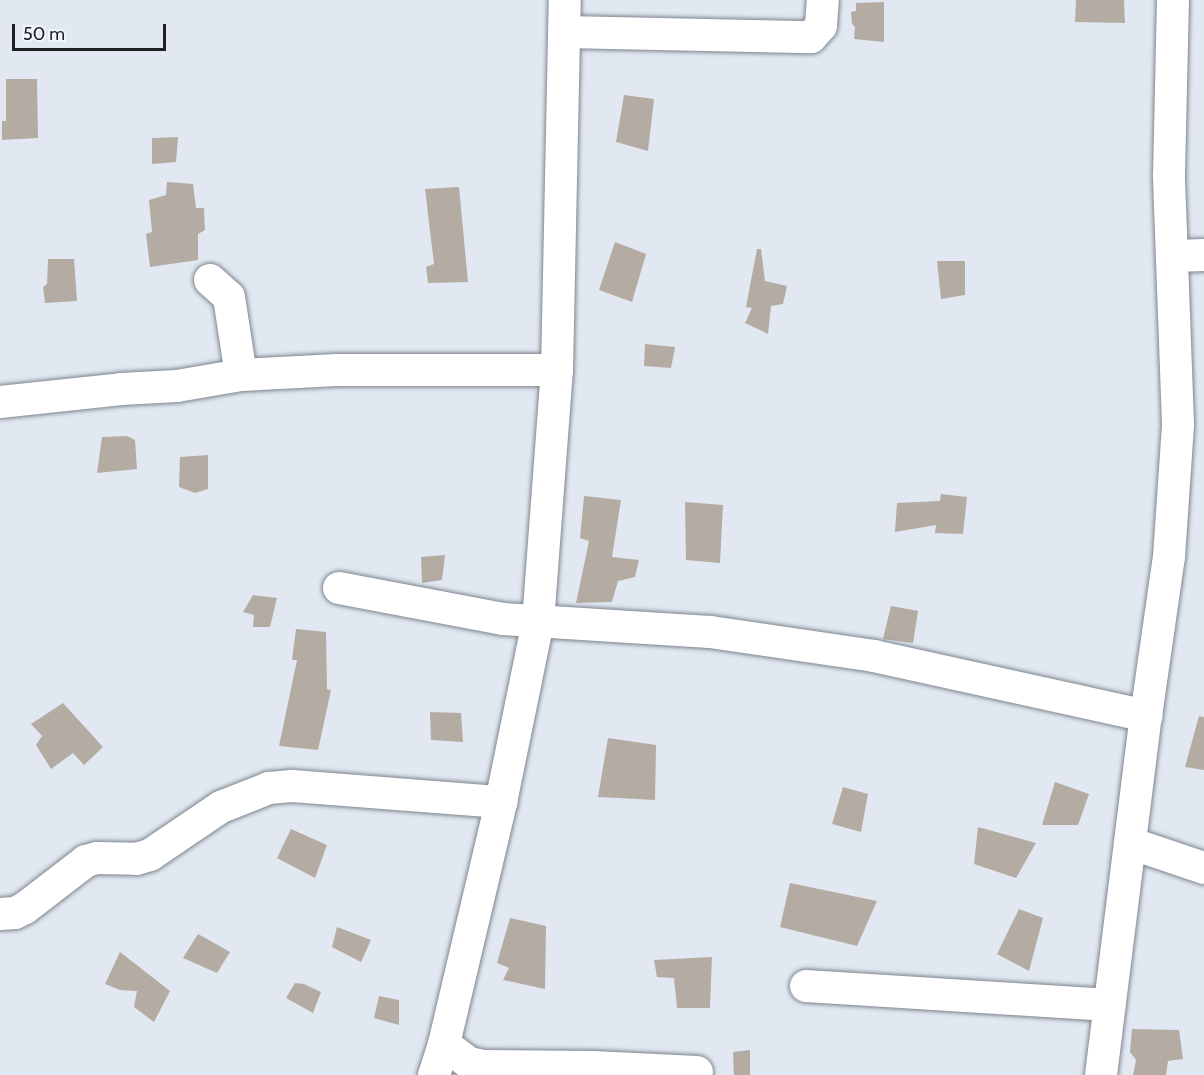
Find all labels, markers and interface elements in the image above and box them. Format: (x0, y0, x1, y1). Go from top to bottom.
scale bar (15, 12, 170, 50)
text: 50 m (23, 23, 65, 45)

